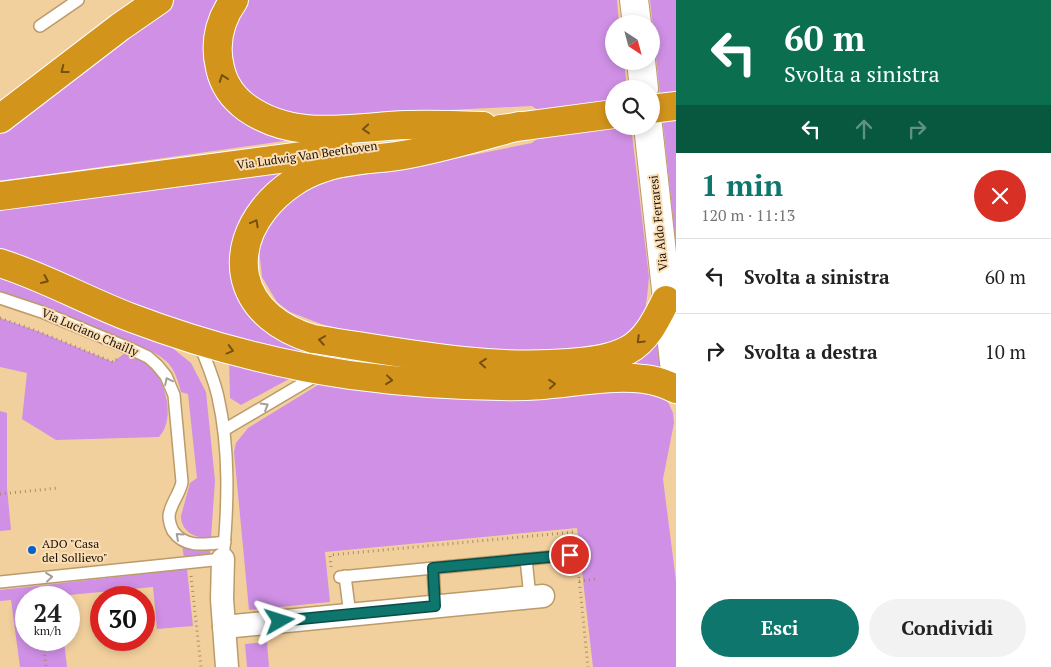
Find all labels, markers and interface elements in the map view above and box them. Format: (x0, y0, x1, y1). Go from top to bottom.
north arrow (605, 15, 660, 70)
map controls (605, 15, 660, 135)
text: 60 m (784, 15, 865, 61)
icon: left (701, 20, 766, 85)
text: Svolta a sinistra (784, 59, 940, 88)
one-way arrow (61, 65, 70, 73)
one-way arrow (219, 74, 229, 83)
button: search (605, 80, 660, 135)
icon: left (797, 115, 825, 143)
icon: ahead (850, 115, 878, 143)
icon: right (903, 115, 931, 143)
one-way arrow (361, 123, 369, 134)
street label: Via Ludwig Van Beethoven (236, 138, 378, 172)
text: 1 min (701, 165, 783, 205)
button: close (974, 170, 1026, 222)
street label: Via Aldo Ferraresi (645, 174, 670, 271)
text: 120 m · 11:13 (701, 204, 795, 226)
one-way arrow (249, 220, 259, 229)
icon: left (701, 262, 729, 290)
text: Svolta a sinistra (744, 264, 890, 289)
text: 60 m (985, 264, 1026, 289)
one-way arrow (40, 274, 49, 285)
street label: Via Luciano Chailly (39, 305, 142, 360)
one-way arrow (637, 334, 646, 343)
one-way arrow (318, 336, 326, 346)
icon: right (701, 337, 729, 365)
text: Svolta a destra (744, 339, 878, 364)
text: 10 m (985, 339, 1026, 364)
one-way arrow (225, 345, 233, 355)
one-way arrow (479, 358, 487, 369)
one-way arrow (386, 374, 394, 385)
one-way arrow (164, 377, 174, 386)
one-way arrow (548, 379, 556, 390)
one-way arrow (260, 402, 269, 412)
one-way arrow (176, 533, 185, 542)
pin (549, 534, 591, 576)
place label: ADO "Casa del Sollievo" (42, 536, 108, 565)
icon: arrive (556, 541, 584, 569)
marker: ADO "Casa del Sollievo" (26, 544, 38, 556)
one-way arrow (45, 572, 53, 583)
speed limit sign: 30 (90, 586, 155, 651)
position arrow (253, 594, 305, 646)
text: 24 (33, 596, 62, 629)
button: Esci (701, 599, 859, 657)
button: Condividi (869, 599, 1026, 657)
text: km/h (34, 623, 61, 638)

